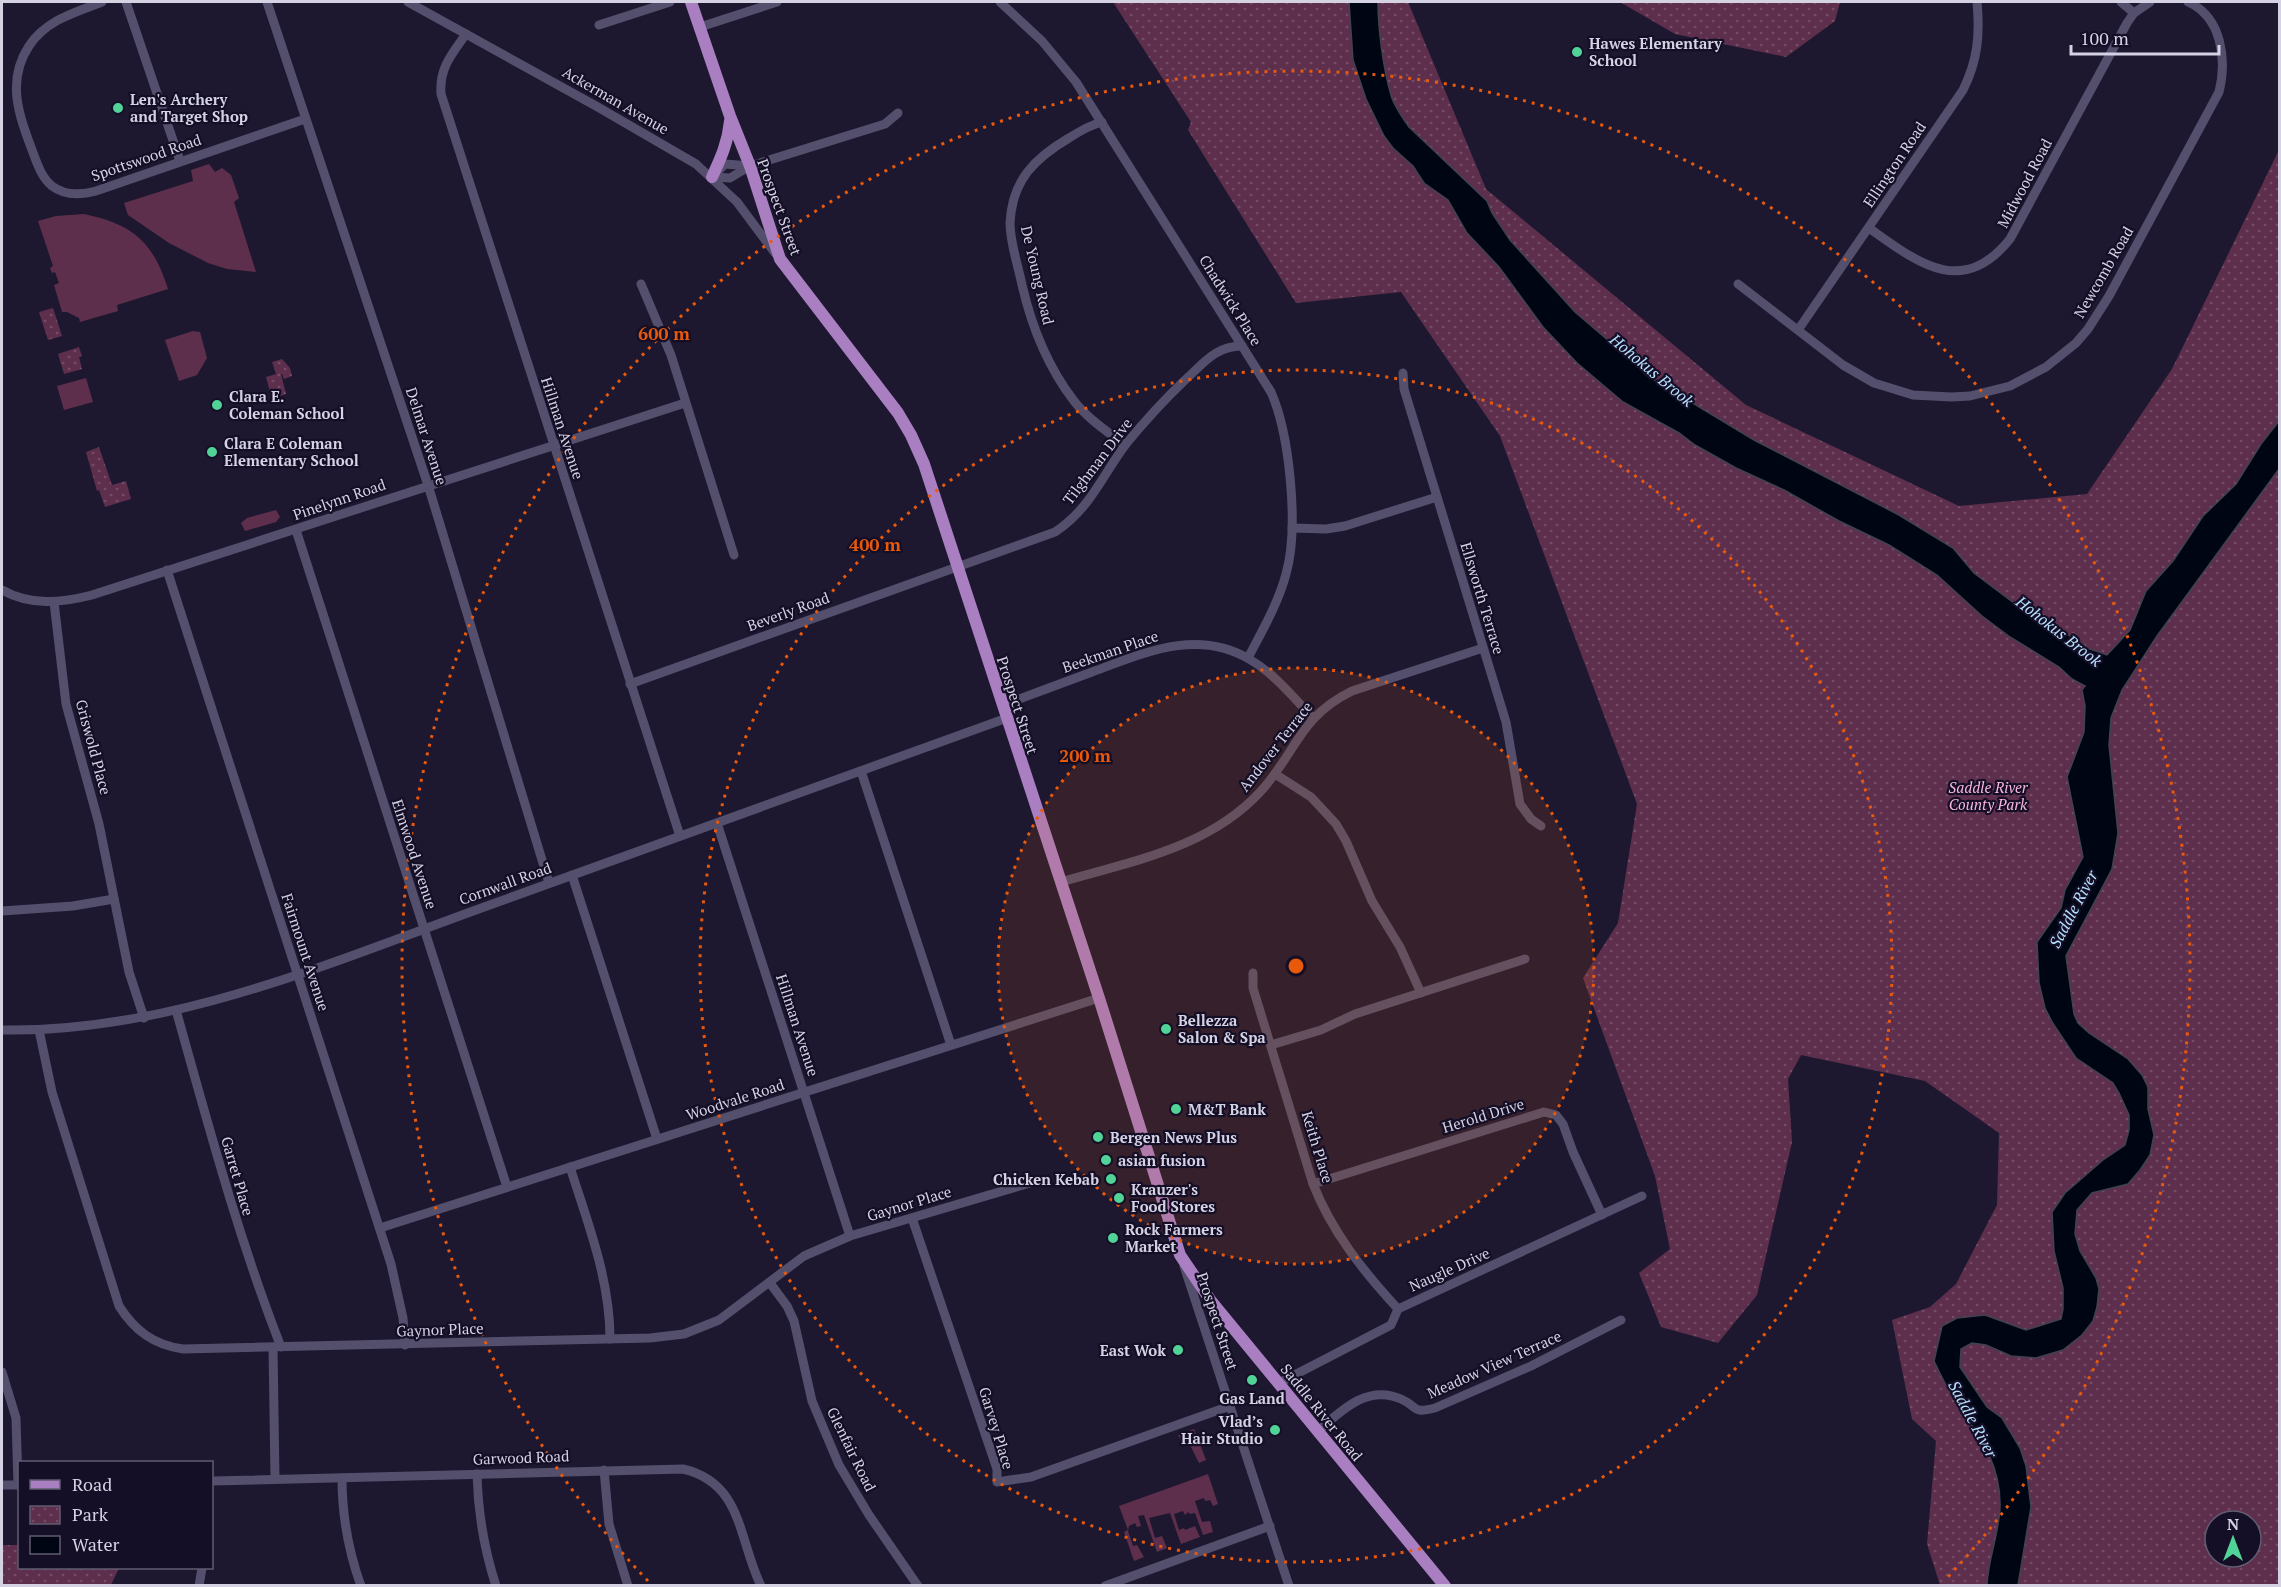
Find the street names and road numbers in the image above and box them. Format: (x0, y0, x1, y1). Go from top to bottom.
street label: Ackerman Avenue (559, 61, 673, 139)
street label: Ellington Road (1858, 117, 1930, 211)
street label: Spottswood Road (88, 129, 204, 185)
street label: Midwood Road (1992, 135, 2056, 231)
street label: Prospect Street (753, 156, 807, 259)
street label: Newcomb Road (2069, 223, 2137, 321)
street label: De Young Road (1017, 224, 1059, 326)
street label: Chadwick Place (1195, 251, 1267, 349)
street label: Hillman Avenue (537, 374, 589, 482)
street label: Delmar Avenue (402, 385, 452, 487)
street label: Tilghman Drive (1058, 414, 1136, 508)
street label: Pinelynn Road (290, 474, 388, 524)
street label: Ellsworth Terrace (1456, 539, 1510, 657)
street label: Beverly Road (744, 587, 832, 635)
street label: Beekman Place (1059, 625, 1161, 677)
street label: Prospect Street (993, 654, 1043, 757)
street label: Griswold Place (72, 697, 116, 797)
street label: Andover Terrace (1234, 697, 1316, 795)
street label: Elmwood Avenue (388, 797, 442, 911)
street label: Cornwall Road (456, 857, 554, 909)
street label: Fairmount Avenue (278, 891, 334, 1013)
street label: Hillman Avenue (772, 971, 824, 1079)
street label: Woodvale Road (683, 1074, 787, 1124)
street label: Herold Drive (1440, 1093, 1526, 1137)
street label: Keith Place (1298, 1109, 1338, 1185)
street label: Garret Place (217, 1134, 259, 1218)
street label: Gaynor Place (864, 1181, 954, 1225)
street label: Naugle Drive (1405, 1242, 1493, 1296)
street label: Prospect Street (1193, 1270, 1243, 1373)
street label: Gaynor Place (396, 1317, 484, 1341)
street label: Meadow View Terrace (1424, 1325, 1564, 1403)
street label: Saddle River Road (1277, 1359, 1367, 1465)
street label: Garvey Place (975, 1384, 1019, 1472)
street label: Glenfair Road (823, 1404, 881, 1494)
street label: Garwood Road (472, 1445, 570, 1469)

